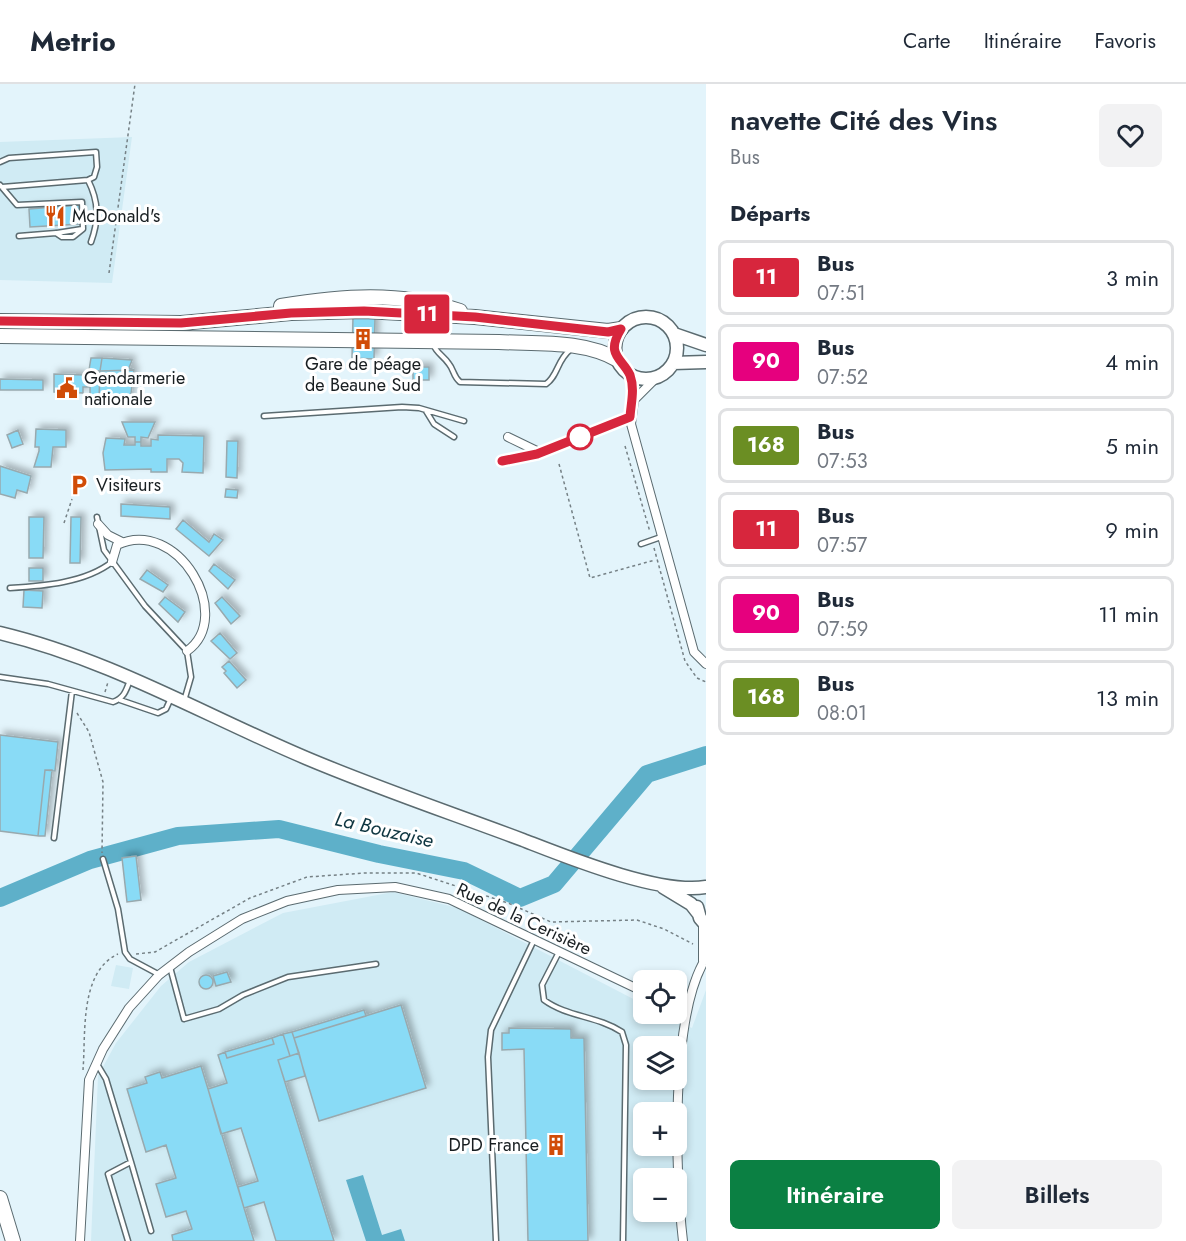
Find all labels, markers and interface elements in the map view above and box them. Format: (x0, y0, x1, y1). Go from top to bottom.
text: Metrio (30, 21, 116, 62)
text: Carte (903, 26, 951, 56)
text: Itinéraire (984, 26, 1062, 56)
text: Favoris (1095, 26, 1156, 56)
text: navette Cité des Vins (730, 100, 997, 141)
button: heart (1099, 104, 1162, 167)
text: Bus (730, 143, 760, 172)
text: Départs (730, 197, 810, 229)
place label: McDonald's (72, 203, 160, 229)
restaurant icon: McDonald's (43, 204, 67, 228)
text: Bus (817, 247, 854, 279)
text: 11 (755, 262, 777, 292)
text: 3 min (1106, 262, 1159, 294)
text: 07:51 (817, 279, 866, 308)
line badge: 11 (400, 294, 454, 334)
text: 11 (416, 299, 438, 329)
building icon: Gare de péage de Beaune Sud (351, 327, 375, 351)
text: Bus (817, 331, 854, 363)
text: 90 (752, 346, 780, 376)
text: 4 min (1105, 346, 1159, 378)
place label: Gare de péage de Beaune Sud (305, 351, 421, 398)
text: 07:52 (817, 363, 868, 392)
place label: Gendarmerie nationale (84, 365, 185, 412)
public building icon: Gendarmerie nationale (55, 376, 79, 400)
text: Bus (817, 415, 854, 447)
unlabelled marker (567, 424, 593, 450)
text: 168 (747, 430, 785, 460)
text: 5 min (1106, 430, 1159, 462)
text: 07:53 (817, 447, 868, 476)
place label: Visiteurs (96, 472, 161, 498)
parking icon: Visiteurs (67, 473, 91, 497)
text: Bus (817, 499, 854, 531)
text: 11 (755, 514, 777, 544)
text: 9 min (1105, 514, 1159, 546)
text: 07:57 (817, 531, 867, 560)
text: Bus (817, 583, 854, 615)
text: 90 (752, 598, 780, 628)
text: 11 min (1098, 598, 1159, 630)
text: 07:59 (817, 615, 868, 644)
text: Bus (817, 667, 854, 699)
text: 168 (747, 682, 785, 712)
text: 13 min (1096, 682, 1159, 714)
text: 08:01 (817, 699, 867, 728)
water label: La Bouzaise (332, 805, 436, 855)
street label: Rue de la Cerisière (452, 876, 596, 962)
map controls (633, 970, 687, 1222)
button: locate (633, 970, 687, 1024)
button: layers (633, 1036, 687, 1090)
button: + (633, 1102, 687, 1156)
place label: DPD France (448, 1132, 539, 1158)
building icon: DPD France (544, 1133, 568, 1157)
button: Itinéraire (730, 1160, 940, 1229)
button: Billets (952, 1160, 1162, 1229)
button: − (633, 1168, 687, 1222)

